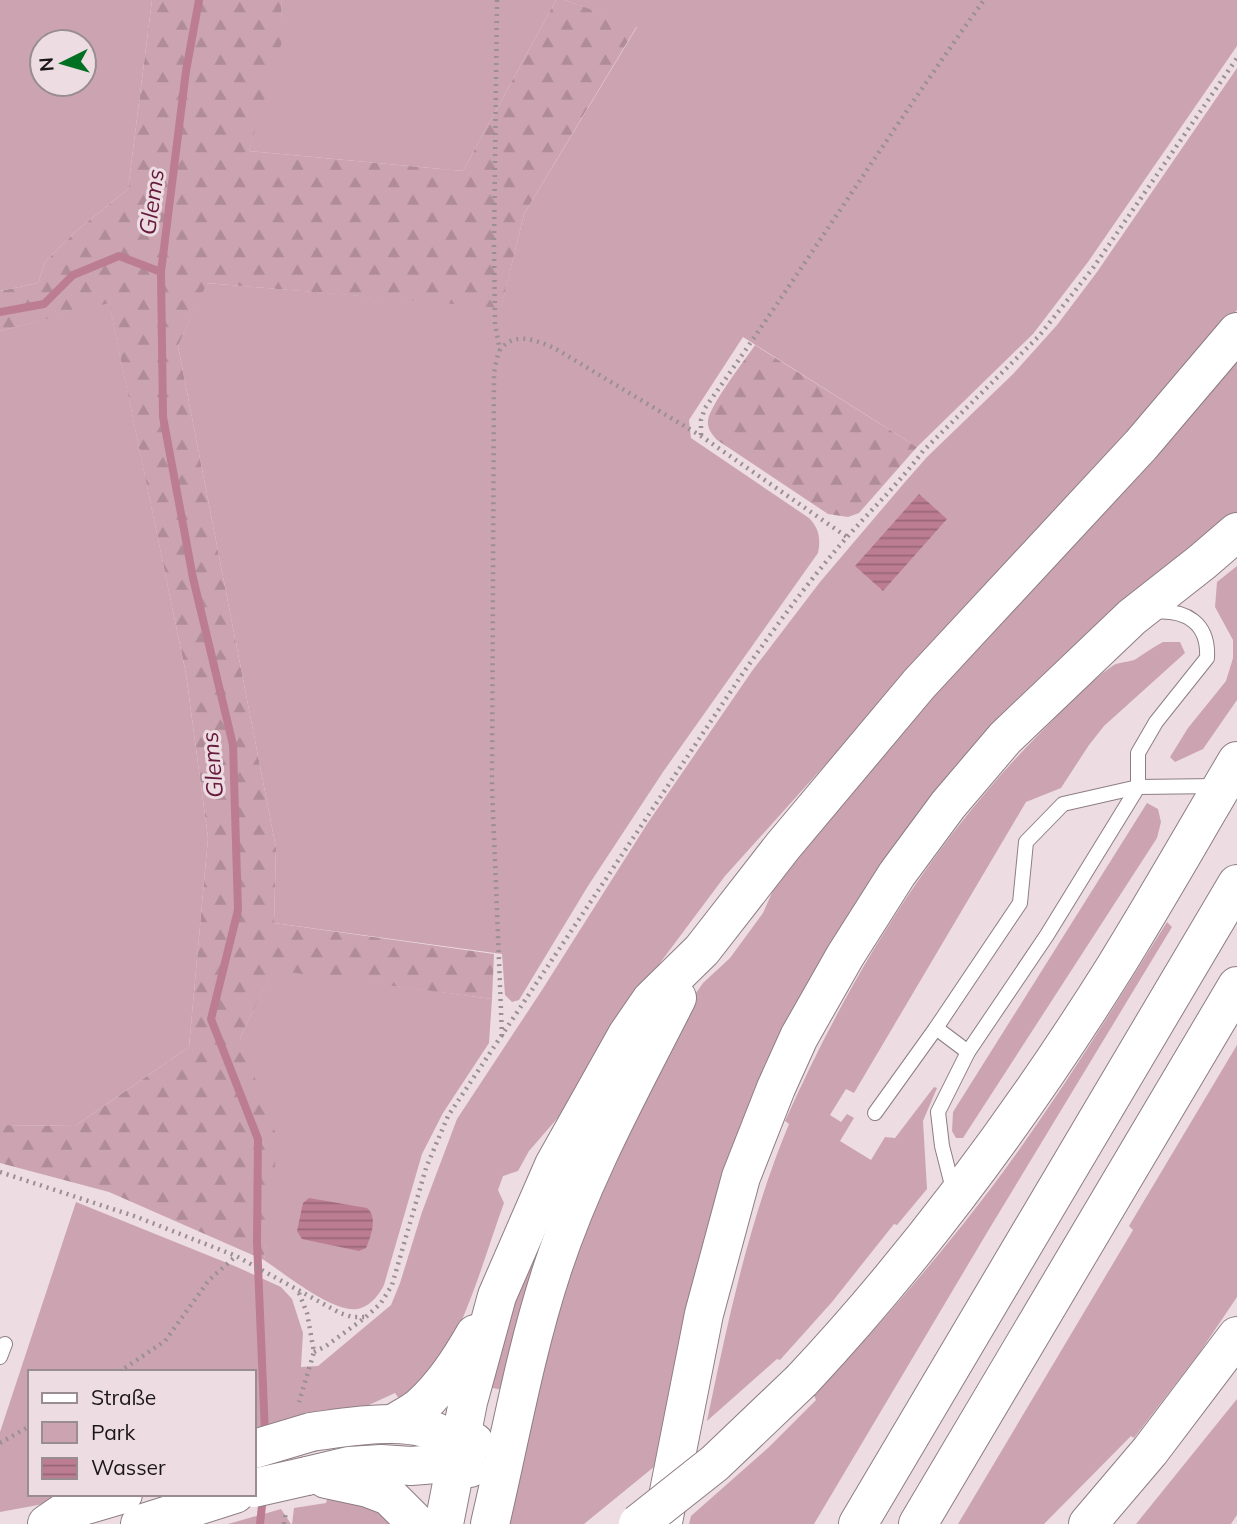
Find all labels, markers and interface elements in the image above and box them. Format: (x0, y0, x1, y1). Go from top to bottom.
north arrow (28, 28, 98, 98)
text: N (33, 56, 59, 73)
water label: Glems (132, 167, 170, 237)
water label: Glems (195, 731, 229, 799)
legend (28, 1370, 256, 1496)
text: Straße (91, 1384, 156, 1410)
text: Park (91, 1419, 135, 1445)
text: Wasser (91, 1454, 166, 1480)

